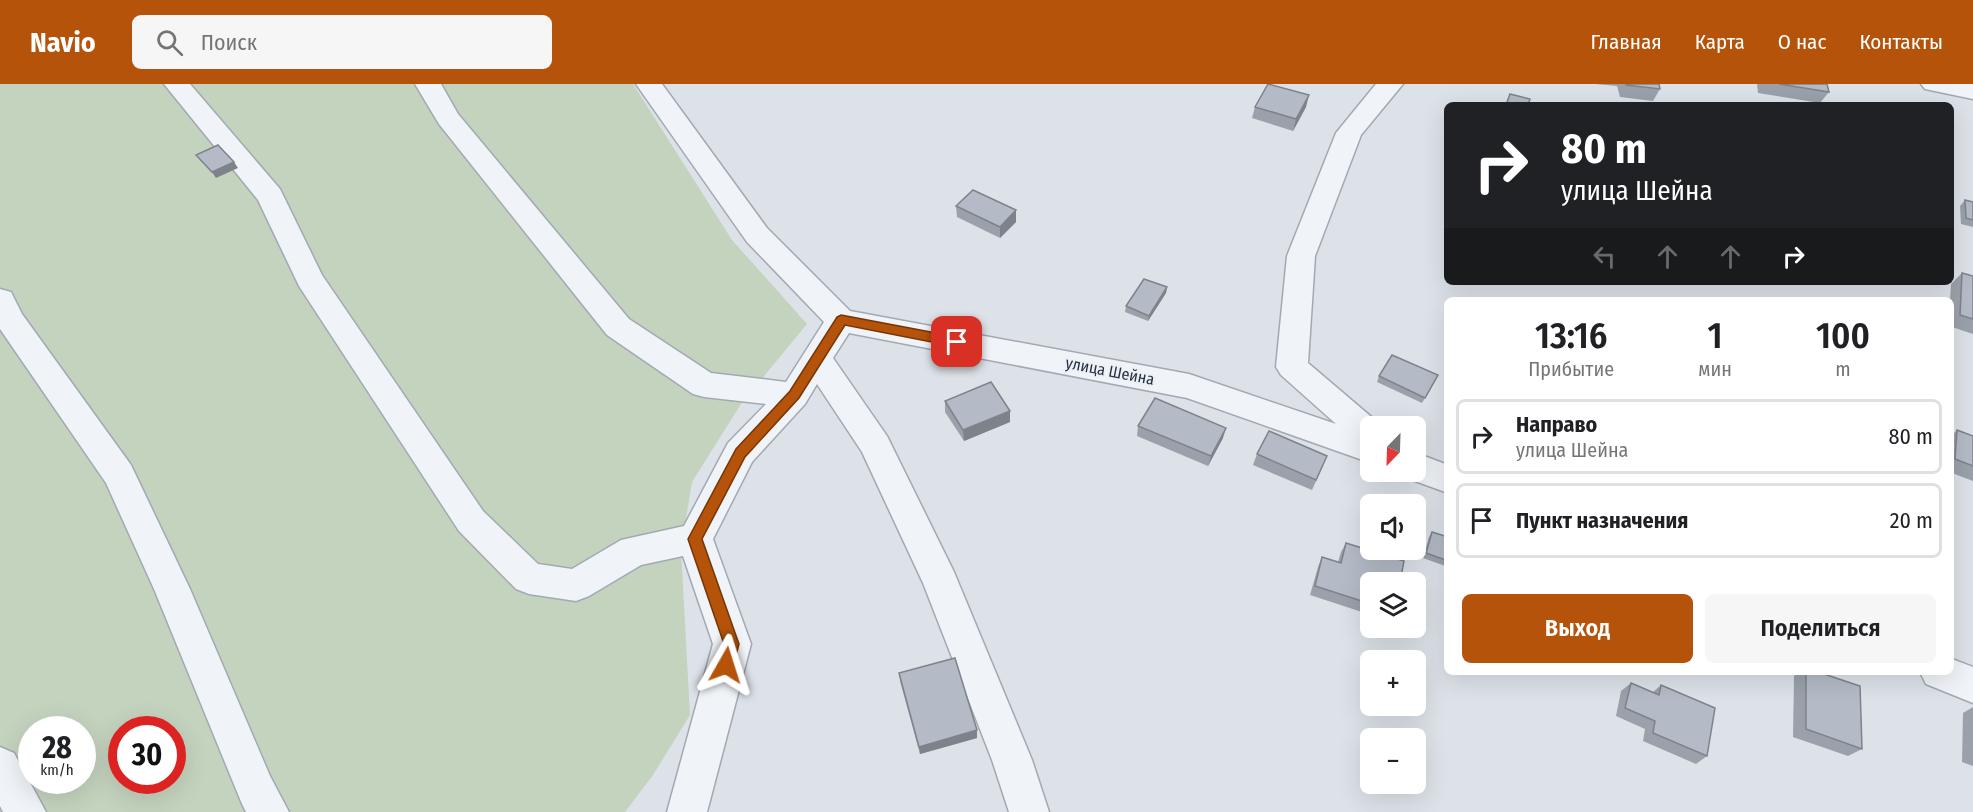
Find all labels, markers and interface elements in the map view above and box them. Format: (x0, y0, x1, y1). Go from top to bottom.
search box (132, 15, 552, 69)
text: Navio (30, 26, 96, 59)
icon: search (153, 26, 186, 59)
text: Поиск (201, 29, 257, 56)
text: Главная (1591, 29, 1662, 55)
text: Карта (1695, 29, 1745, 55)
text: О нас (1778, 29, 1826, 55)
text: Контакты (1859, 29, 1943, 55)
text: 80 m (1561, 124, 1647, 174)
icon: right (1462, 126, 1540, 204)
text: улица Шейна (1561, 175, 1713, 207)
icon: left (1588, 240, 1621, 273)
icon: ahead (1651, 240, 1684, 273)
icon: ahead (1714, 240, 1747, 273)
icon: right (1777, 240, 1810, 273)
text: 13:16 (1535, 314, 1607, 358)
text: 1 (1708, 314, 1723, 358)
text: 100 (1816, 314, 1870, 358)
pin (931, 316, 982, 367)
icon: arrive (940, 325, 973, 358)
street label: улица Шейна (1064, 353, 1156, 389)
text: Прибытие (1528, 357, 1614, 381)
text: мин (1698, 357, 1732, 381)
text: m (1835, 357, 1851, 381)
text: Направо (1516, 411, 1597, 438)
north arrow (1360, 416, 1426, 482)
map controls (1360, 416, 1426, 794)
icon: right (1465, 420, 1498, 453)
text: 80 m (1888, 423, 1933, 450)
text: улица Шейна (1516, 438, 1628, 462)
button: sound (1360, 494, 1426, 560)
icon: arrive (1465, 504, 1498, 537)
text: Пункт назначения (1516, 507, 1688, 534)
text: 20 m (1890, 507, 1933, 534)
button: layers (1360, 572, 1426, 638)
button: Выход (1462, 594, 1693, 663)
button: Поделиться (1705, 594, 1936, 663)
position arrow (694, 633, 758, 697)
button: + (1360, 650, 1426, 716)
speed limit sign: 30 (108, 716, 186, 794)
button: − (1360, 728, 1426, 794)
text: 28 (42, 730, 72, 766)
text: km/h (40, 761, 74, 779)

